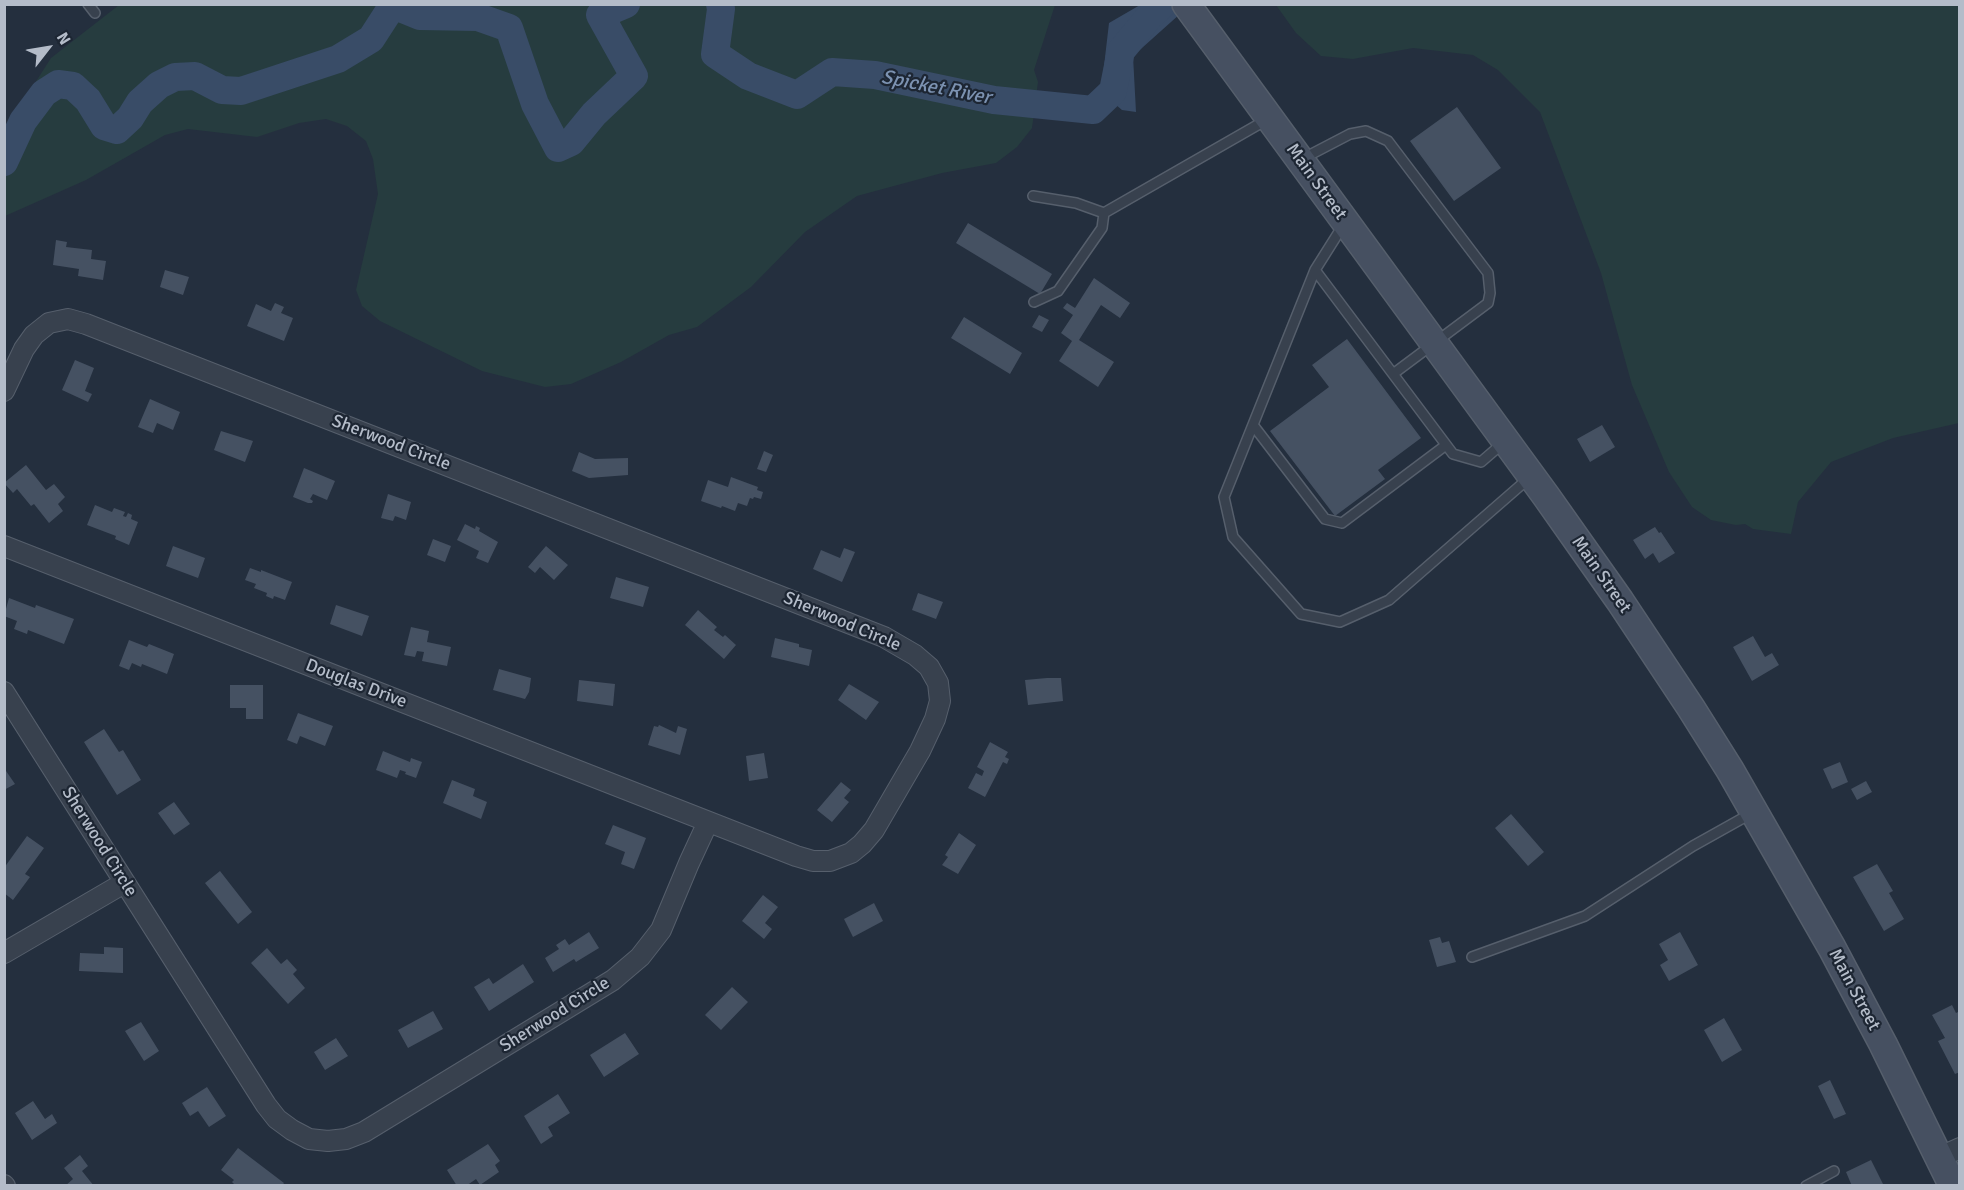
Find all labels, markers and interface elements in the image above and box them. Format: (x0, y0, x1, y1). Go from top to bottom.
north arrow (18, 18, 78, 78)
text: N (52, 29, 75, 49)
water label: Spicket River (879, 66, 993, 110)
street label: Main Street (1281, 140, 1351, 224)
street label: Sherwood Circle (329, 410, 453, 476)
street label: Main Street (1567, 532, 1635, 618)
street label: Sherwood Circle (780, 588, 904, 656)
street label: Douglas Drive (302, 655, 410, 713)
street label: Sherwood Circle (57, 783, 141, 901)
street label: Main Street (1824, 946, 1884, 1034)
street label: Sherwood Circle (496, 973, 614, 1057)

